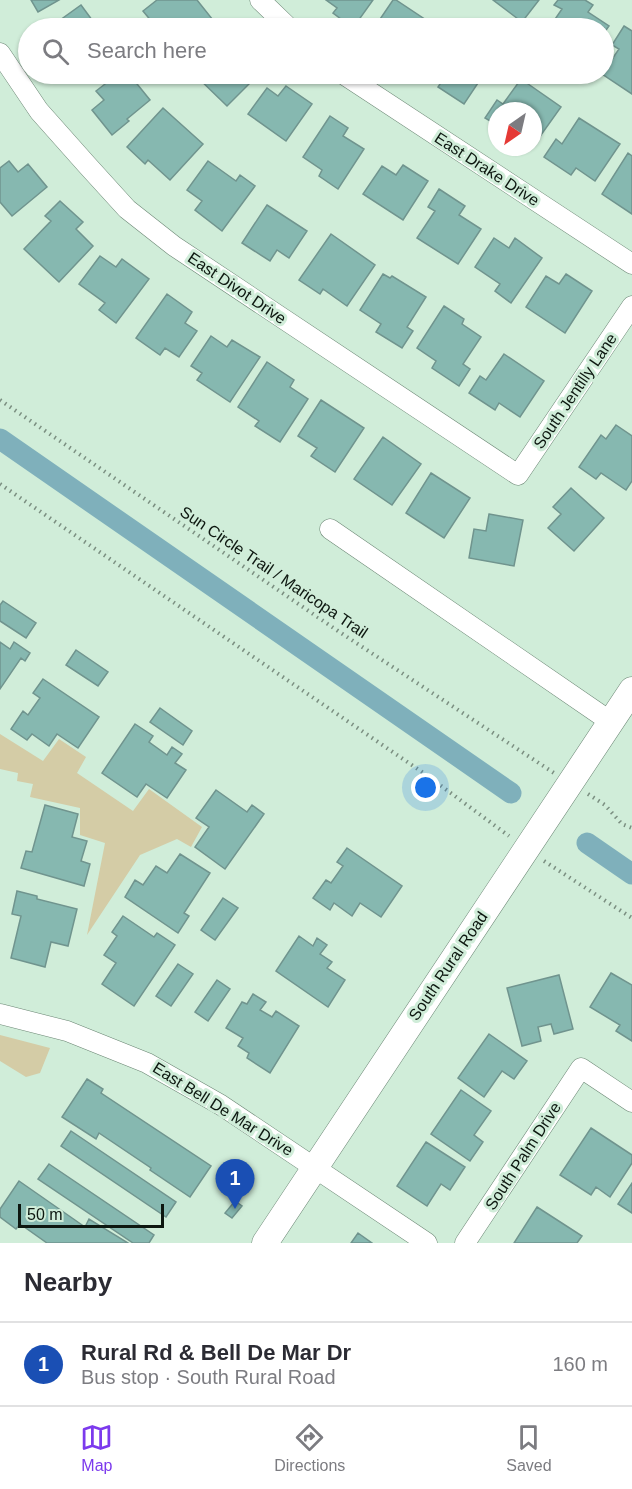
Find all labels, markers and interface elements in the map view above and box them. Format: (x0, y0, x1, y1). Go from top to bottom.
search box (18, 18, 614, 84)
icon: search (39, 35, 72, 68)
text: Search here (87, 38, 207, 63)
north arrow (488, 102, 542, 156)
street label: East Drake Drive (432, 129, 542, 209)
street label: East Divot Drive (185, 249, 289, 327)
street label: South Jentilly Lane (530, 330, 620, 452)
street label: Sun Circle Trail / Maricopa Trail (177, 503, 371, 641)
your location (411, 773, 440, 802)
street label: South Rural Road (405, 909, 491, 1023)
street label: East Bell De Mar Drive (150, 1059, 296, 1159)
street label: South Palm Drive (482, 1099, 564, 1213)
pin: 1 (216, 1160, 254, 1209)
scale bar (18, 1201, 164, 1228)
text: 50 m (27, 1206, 63, 1223)
text: Nearby (24, 1267, 112, 1297)
text: Rural Rd & Bell De Mar Dr (81, 1340, 351, 1365)
text: 1 (38, 1353, 49, 1375)
text: 160 m (552, 1353, 608, 1375)
text: Bus stop · South Rural Road (81, 1366, 336, 1388)
tab: Map (80, 1421, 113, 1475)
tab: Directions (274, 1421, 345, 1475)
tab: Saved (506, 1421, 552, 1475)

